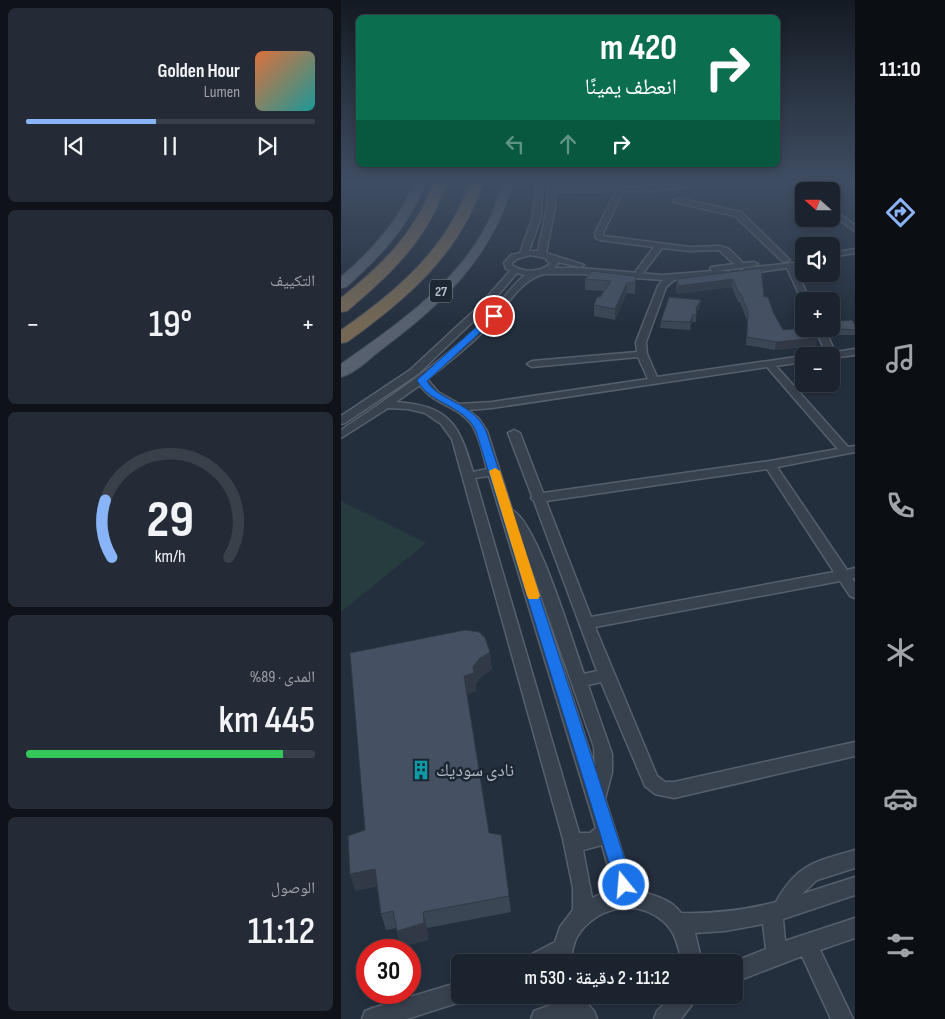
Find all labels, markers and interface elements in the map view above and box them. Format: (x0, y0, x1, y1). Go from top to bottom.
text: 420 m (600, 27, 677, 70)
icon: right (695, 35, 760, 100)
text: 11:10 (879, 56, 921, 83)
text: Golden Hour (157, 60, 240, 83)
text: انعطف يمينًا (585, 74, 677, 101)
text: Lumen (204, 83, 240, 102)
icon: left (501, 130, 529, 158)
icon: ahead (554, 130, 582, 158)
icon: right (607, 130, 635, 158)
icon: previous (60, 132, 88, 160)
icon: pause (156, 132, 184, 160)
icon: next (253, 132, 281, 160)
north arrow (795, 182, 840, 228)
map controls (795, 182, 840, 392)
icon: directions (883, 195, 918, 230)
button: sound (795, 237, 840, 282)
text: التكييف (270, 272, 315, 291)
road number: 27 (430, 280, 452, 302)
button: + (795, 292, 840, 337)
pin (473, 295, 515, 337)
text: 19° (149, 302, 192, 347)
icon: arrive (480, 302, 508, 330)
text: − (26, 308, 40, 341)
text: + (301, 308, 315, 341)
icon: music (883, 341, 918, 376)
button: − (795, 347, 840, 392)
icon: phone (883, 488, 918, 523)
text: 29 (147, 489, 194, 552)
text: km/h (155, 546, 186, 567)
icon: climate (883, 635, 918, 670)
text: المدى · 89% (250, 668, 315, 687)
text: 445 km (219, 698, 315, 743)
building icon: نادى سوديك (410, 759, 432, 781)
place label: نادى سوديك (436, 760, 514, 781)
icon: car (883, 781, 918, 816)
position arrow (597, 858, 649, 910)
text: الوصول (271, 879, 315, 898)
text: 11:12 (248, 909, 315, 954)
icon: filters (883, 928, 918, 963)
speed limit sign: 30 (356, 939, 421, 1004)
text: 11:12 · 2 دقيقة · 530 m (524, 967, 670, 990)

